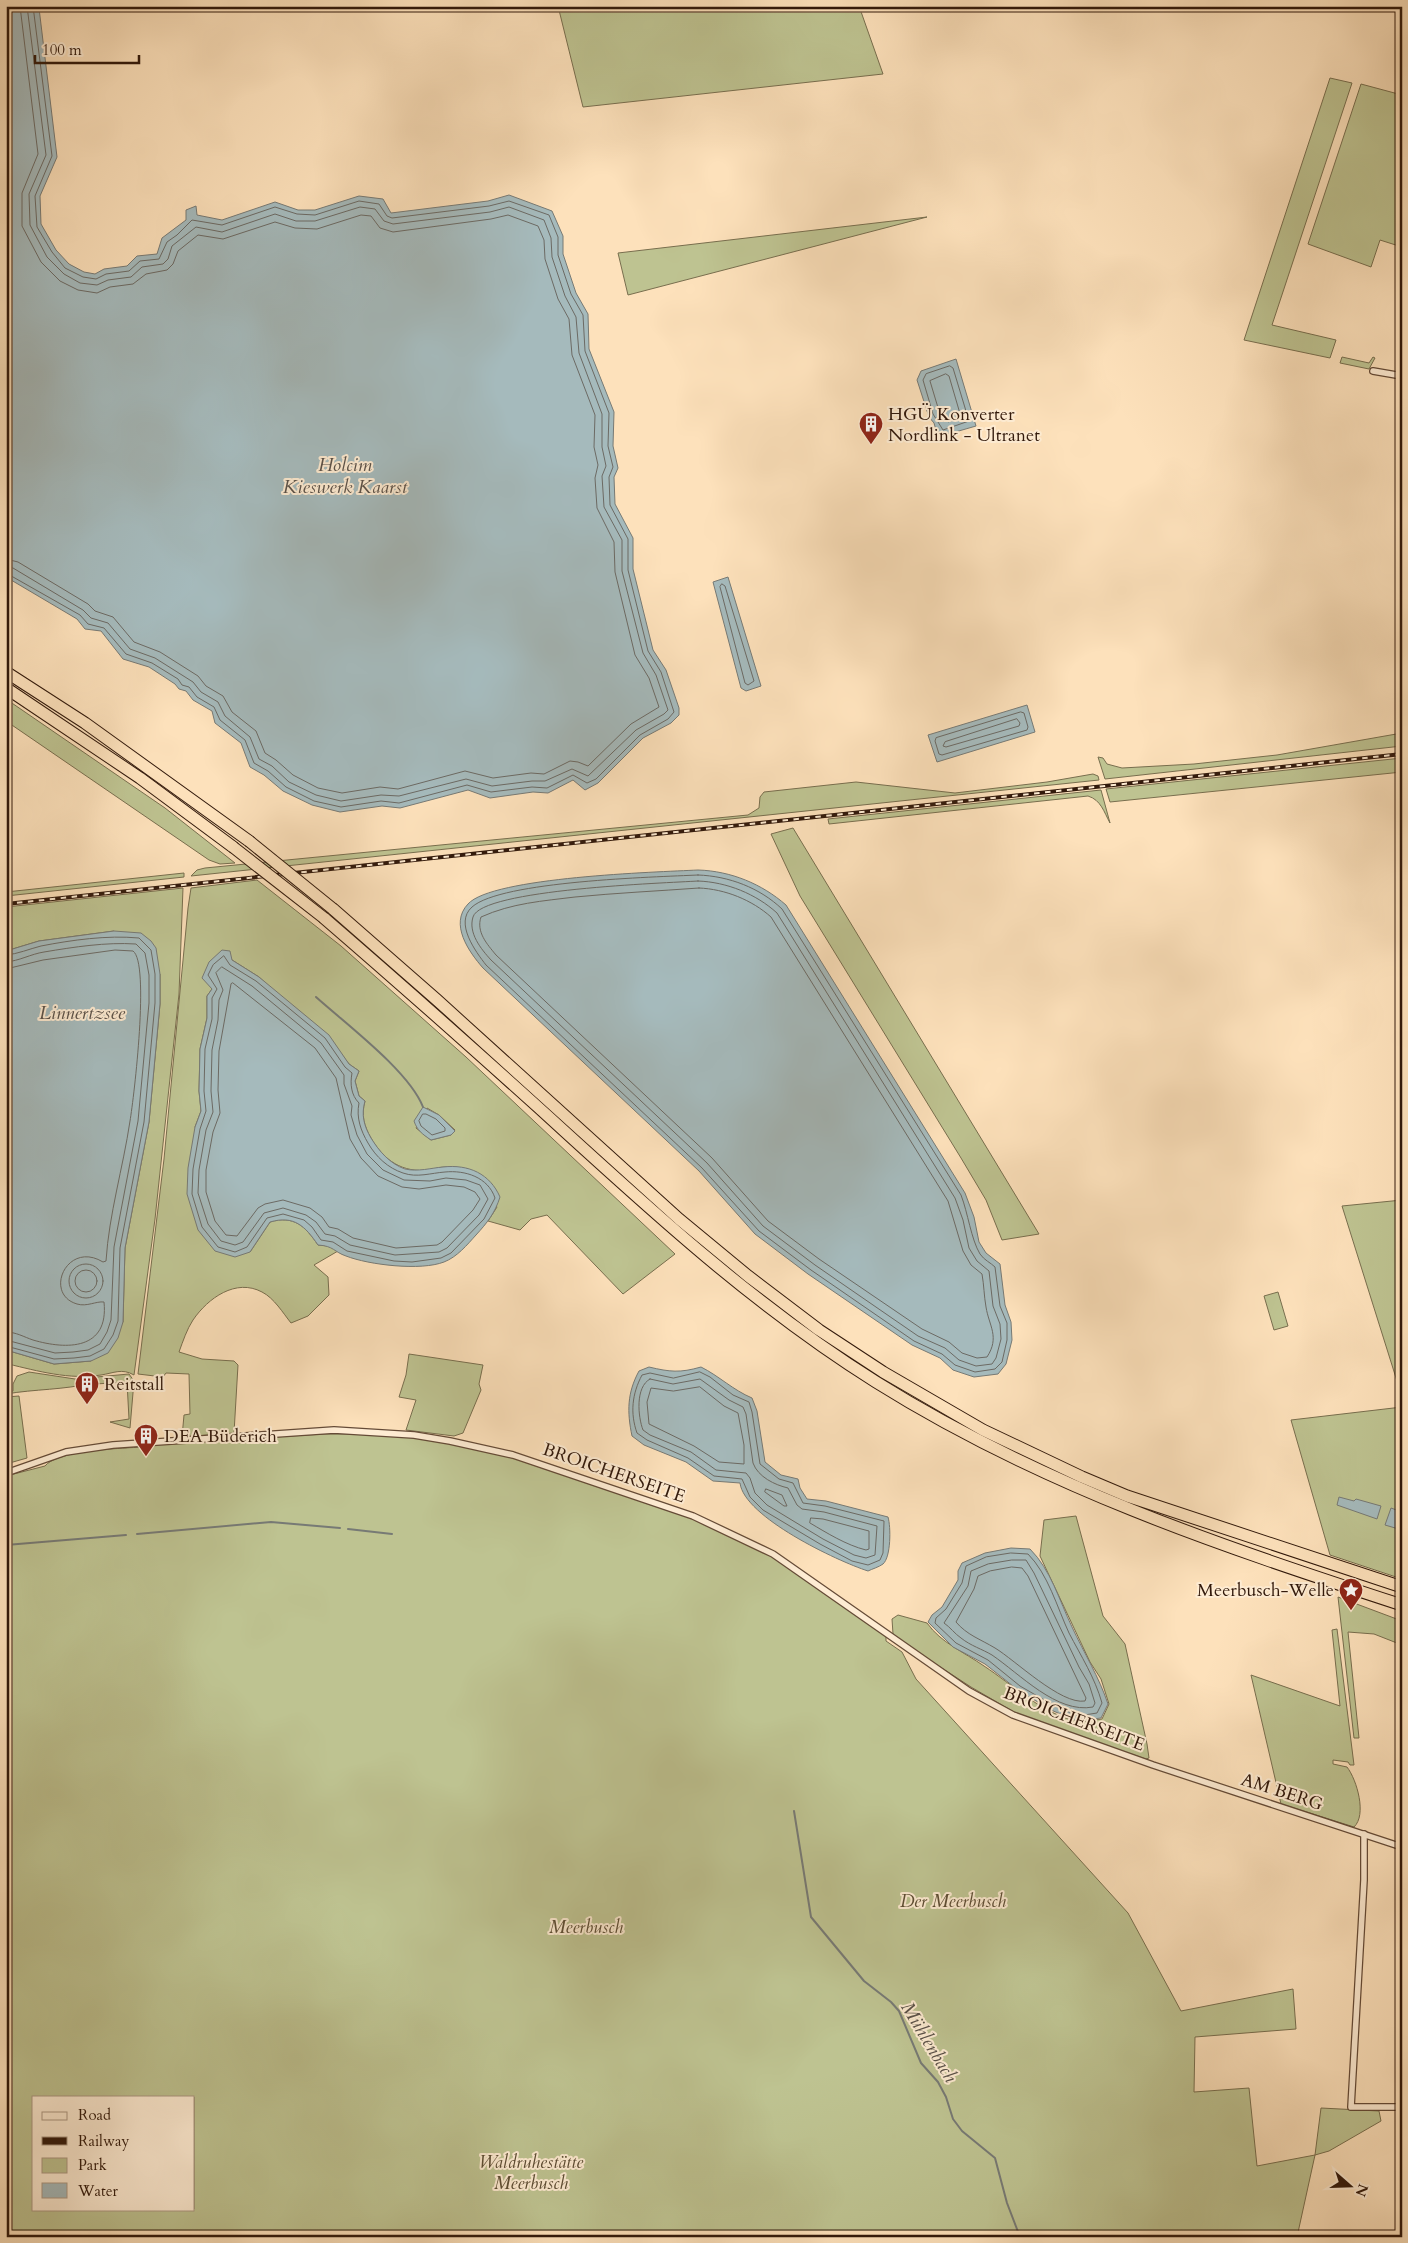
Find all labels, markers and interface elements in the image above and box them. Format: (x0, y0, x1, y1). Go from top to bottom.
scale bar (35, 32, 139, 64)
text: 100 m (42, 40, 82, 60)
place label: HGÜ Konverter Nordlink - Ultranet (888, 402, 1040, 448)
building icon: HGÜ Konverter Nordlink - Ultranet (858, 411, 884, 445)
water label: Holcim Kieswerk Kaarst (283, 452, 408, 500)
water label: Linnertzsee (39, 1000, 126, 1026)
building icon: Reitstall (74, 1371, 100, 1405)
place label: Reitstall (104, 1372, 164, 1397)
building icon: DEA Büderich (133, 1423, 159, 1457)
place label: DEA Büderich (164, 1424, 277, 1449)
street label: BROICHERSEITE (539, 1437, 689, 1509)
place icon: Meerbusch-Welle (1338, 1577, 1364, 1611)
place label: Meerbusch-Welle (1197, 1578, 1334, 1603)
street label: BROICHERSEITE (1000, 1681, 1148, 1757)
street label: AM BERG (1238, 1767, 1326, 1817)
park label: Der Meerbusch (900, 1889, 1006, 1914)
park label: Meerbusch (549, 1915, 623, 1940)
water label: Mühlenbach (895, 1997, 963, 2087)
legend (32, 2096, 195, 2210)
text: Road (78, 2105, 111, 2125)
text: Railway (78, 2131, 129, 2151)
park label: Waldruhestätte Meerbusch (479, 2150, 584, 2196)
text: Park (78, 2155, 107, 2175)
north arrow (1326, 2160, 1376, 2210)
text: Water (77, 2181, 119, 2201)
text: N (1351, 2181, 1373, 2199)

